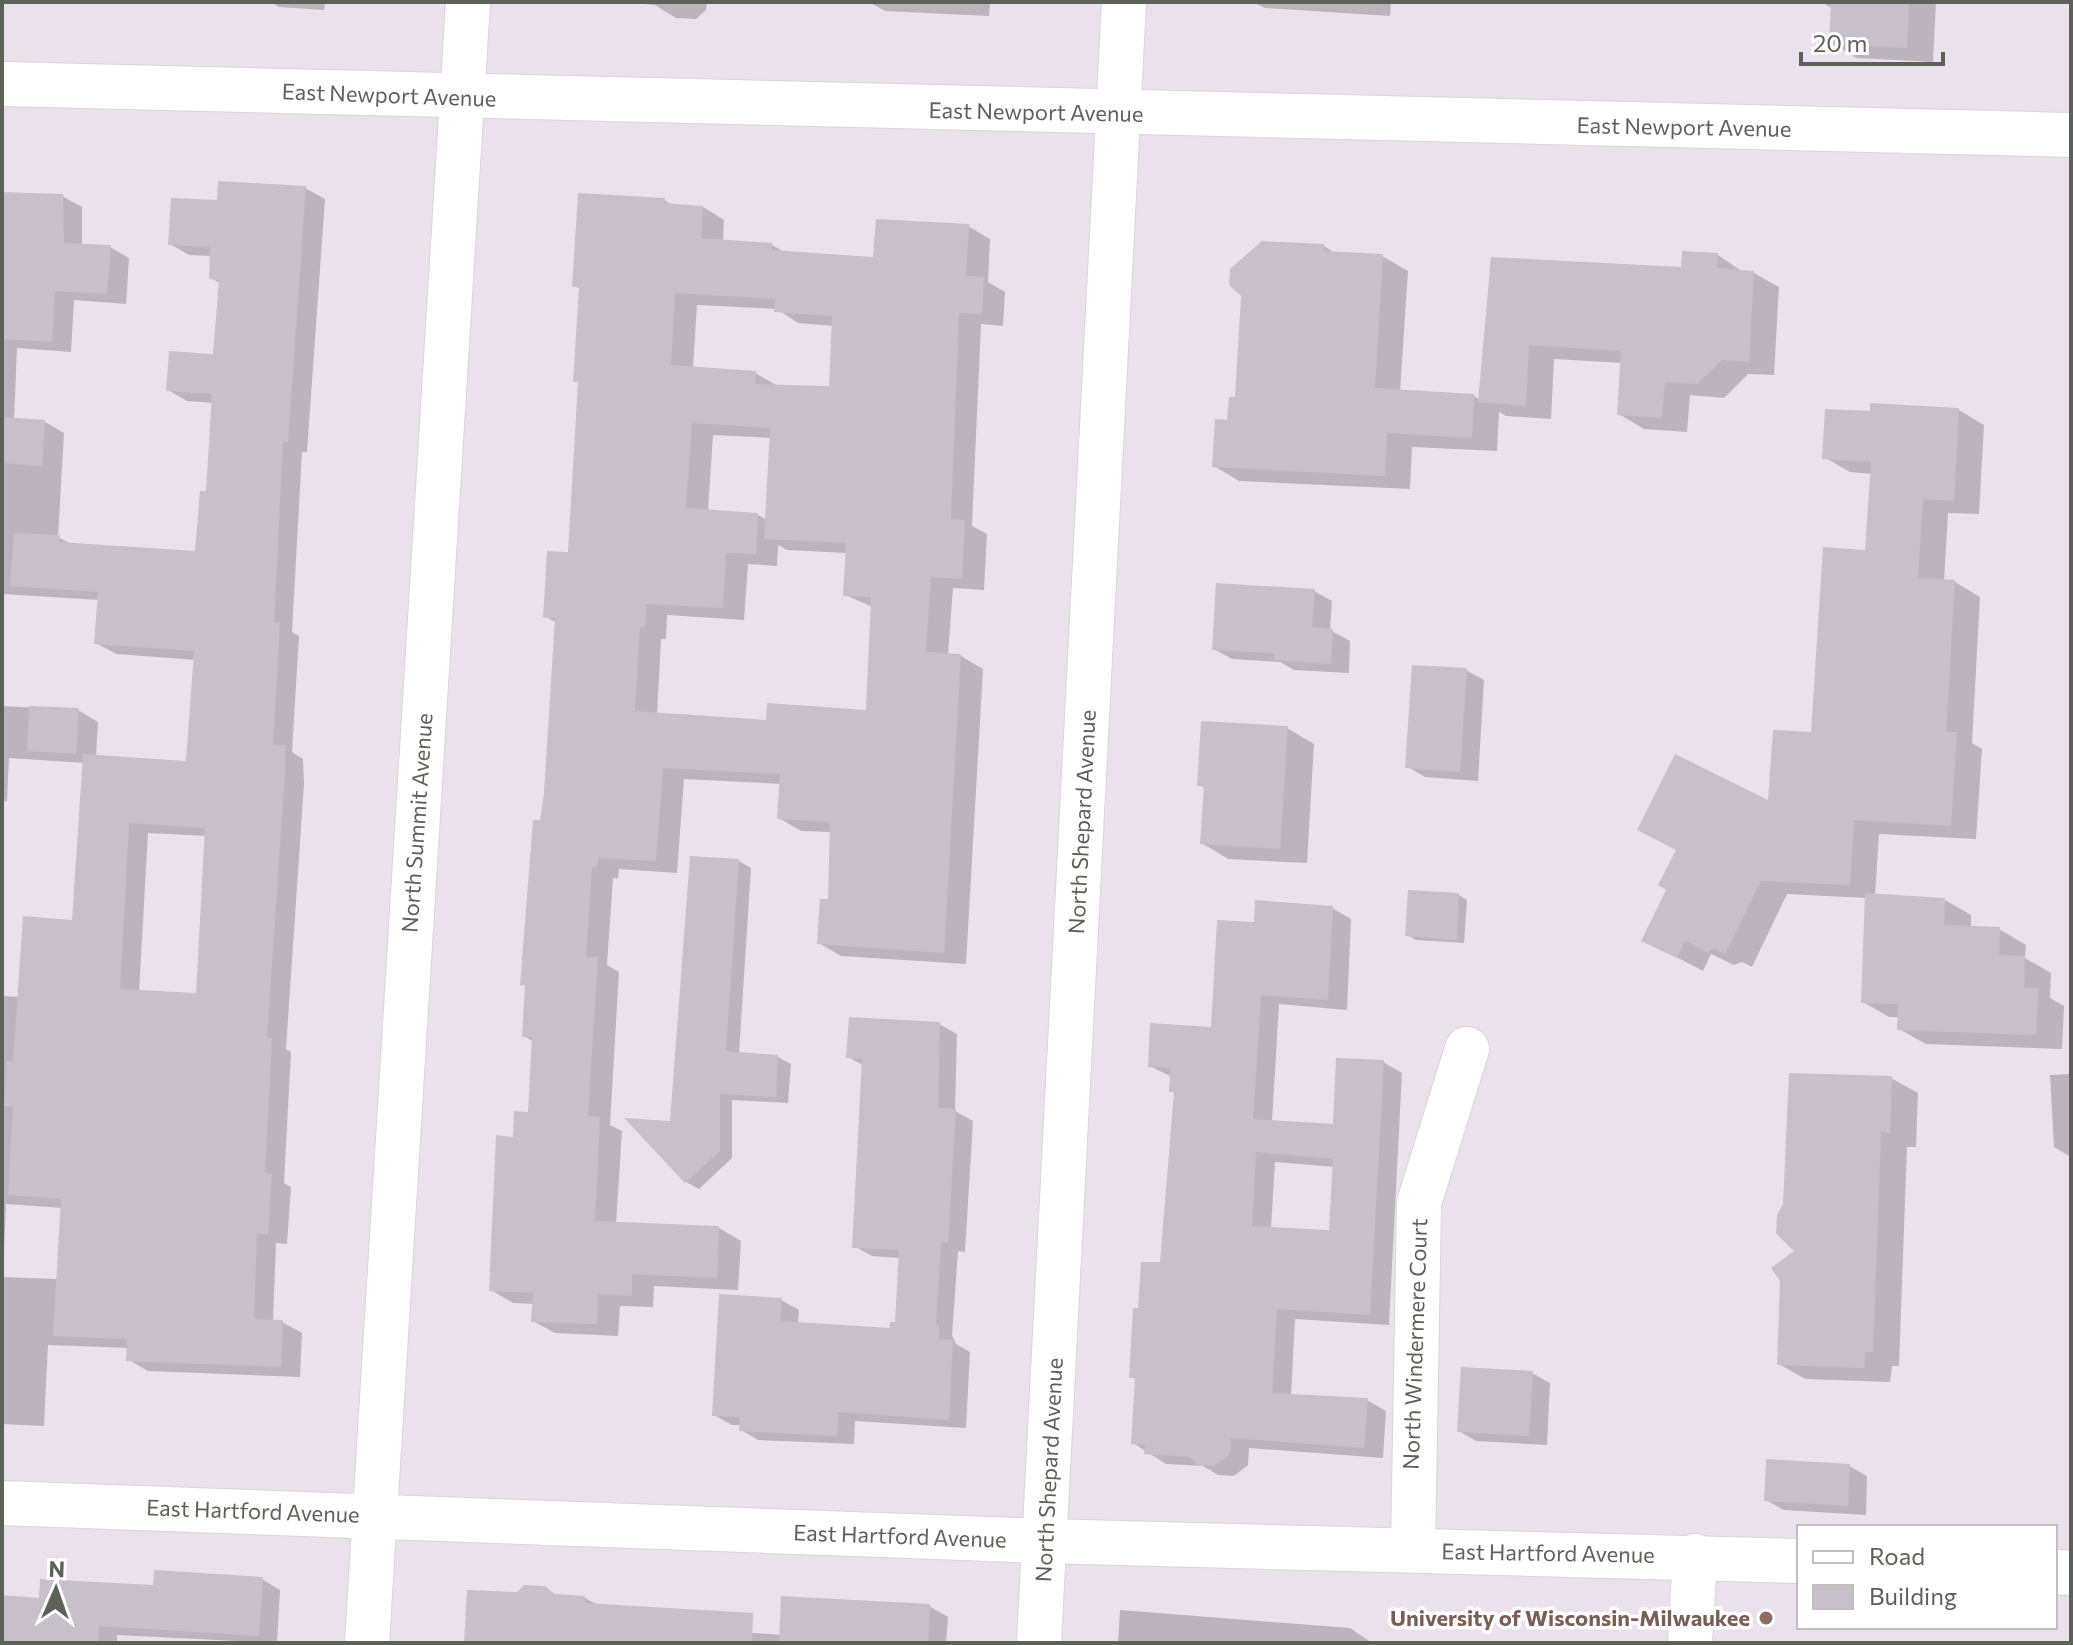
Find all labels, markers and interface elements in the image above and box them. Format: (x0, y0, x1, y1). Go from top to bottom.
scale bar (1801, 16, 1943, 66)
text: 20 m (1813, 28, 1867, 57)
street label: East Newport Avenue (281, 77, 497, 112)
street label: East Newport Avenue (928, 96, 1144, 127)
street label: East Newport Avenue (1576, 111, 1792, 142)
street label: North Shepard Avenue (1062, 709, 1101, 935)
street label: North Summit Avenue (395, 712, 438, 934)
street label: North Windermere Court (1397, 1218, 1432, 1470)
street label: North Shepard Avenue (1029, 1357, 1068, 1583)
street label: East Hartford Avenue (146, 1493, 360, 1528)
street label: East Hartford Avenue (793, 1518, 1007, 1553)
legend (1797, 1525, 2057, 1629)
street label: East Hartford Avenue (1441, 1537, 1655, 1568)
text: Road (1869, 1541, 1925, 1570)
north arrow (16, 1549, 96, 1629)
text: N (48, 1555, 65, 1582)
text: Building (1869, 1581, 1957, 1610)
place label: University of Wisconsin-Milwaukee (1390, 1604, 1750, 1631)
marker: University of Wisconsin-Milwaukee (1757, 1609, 1775, 1627)

